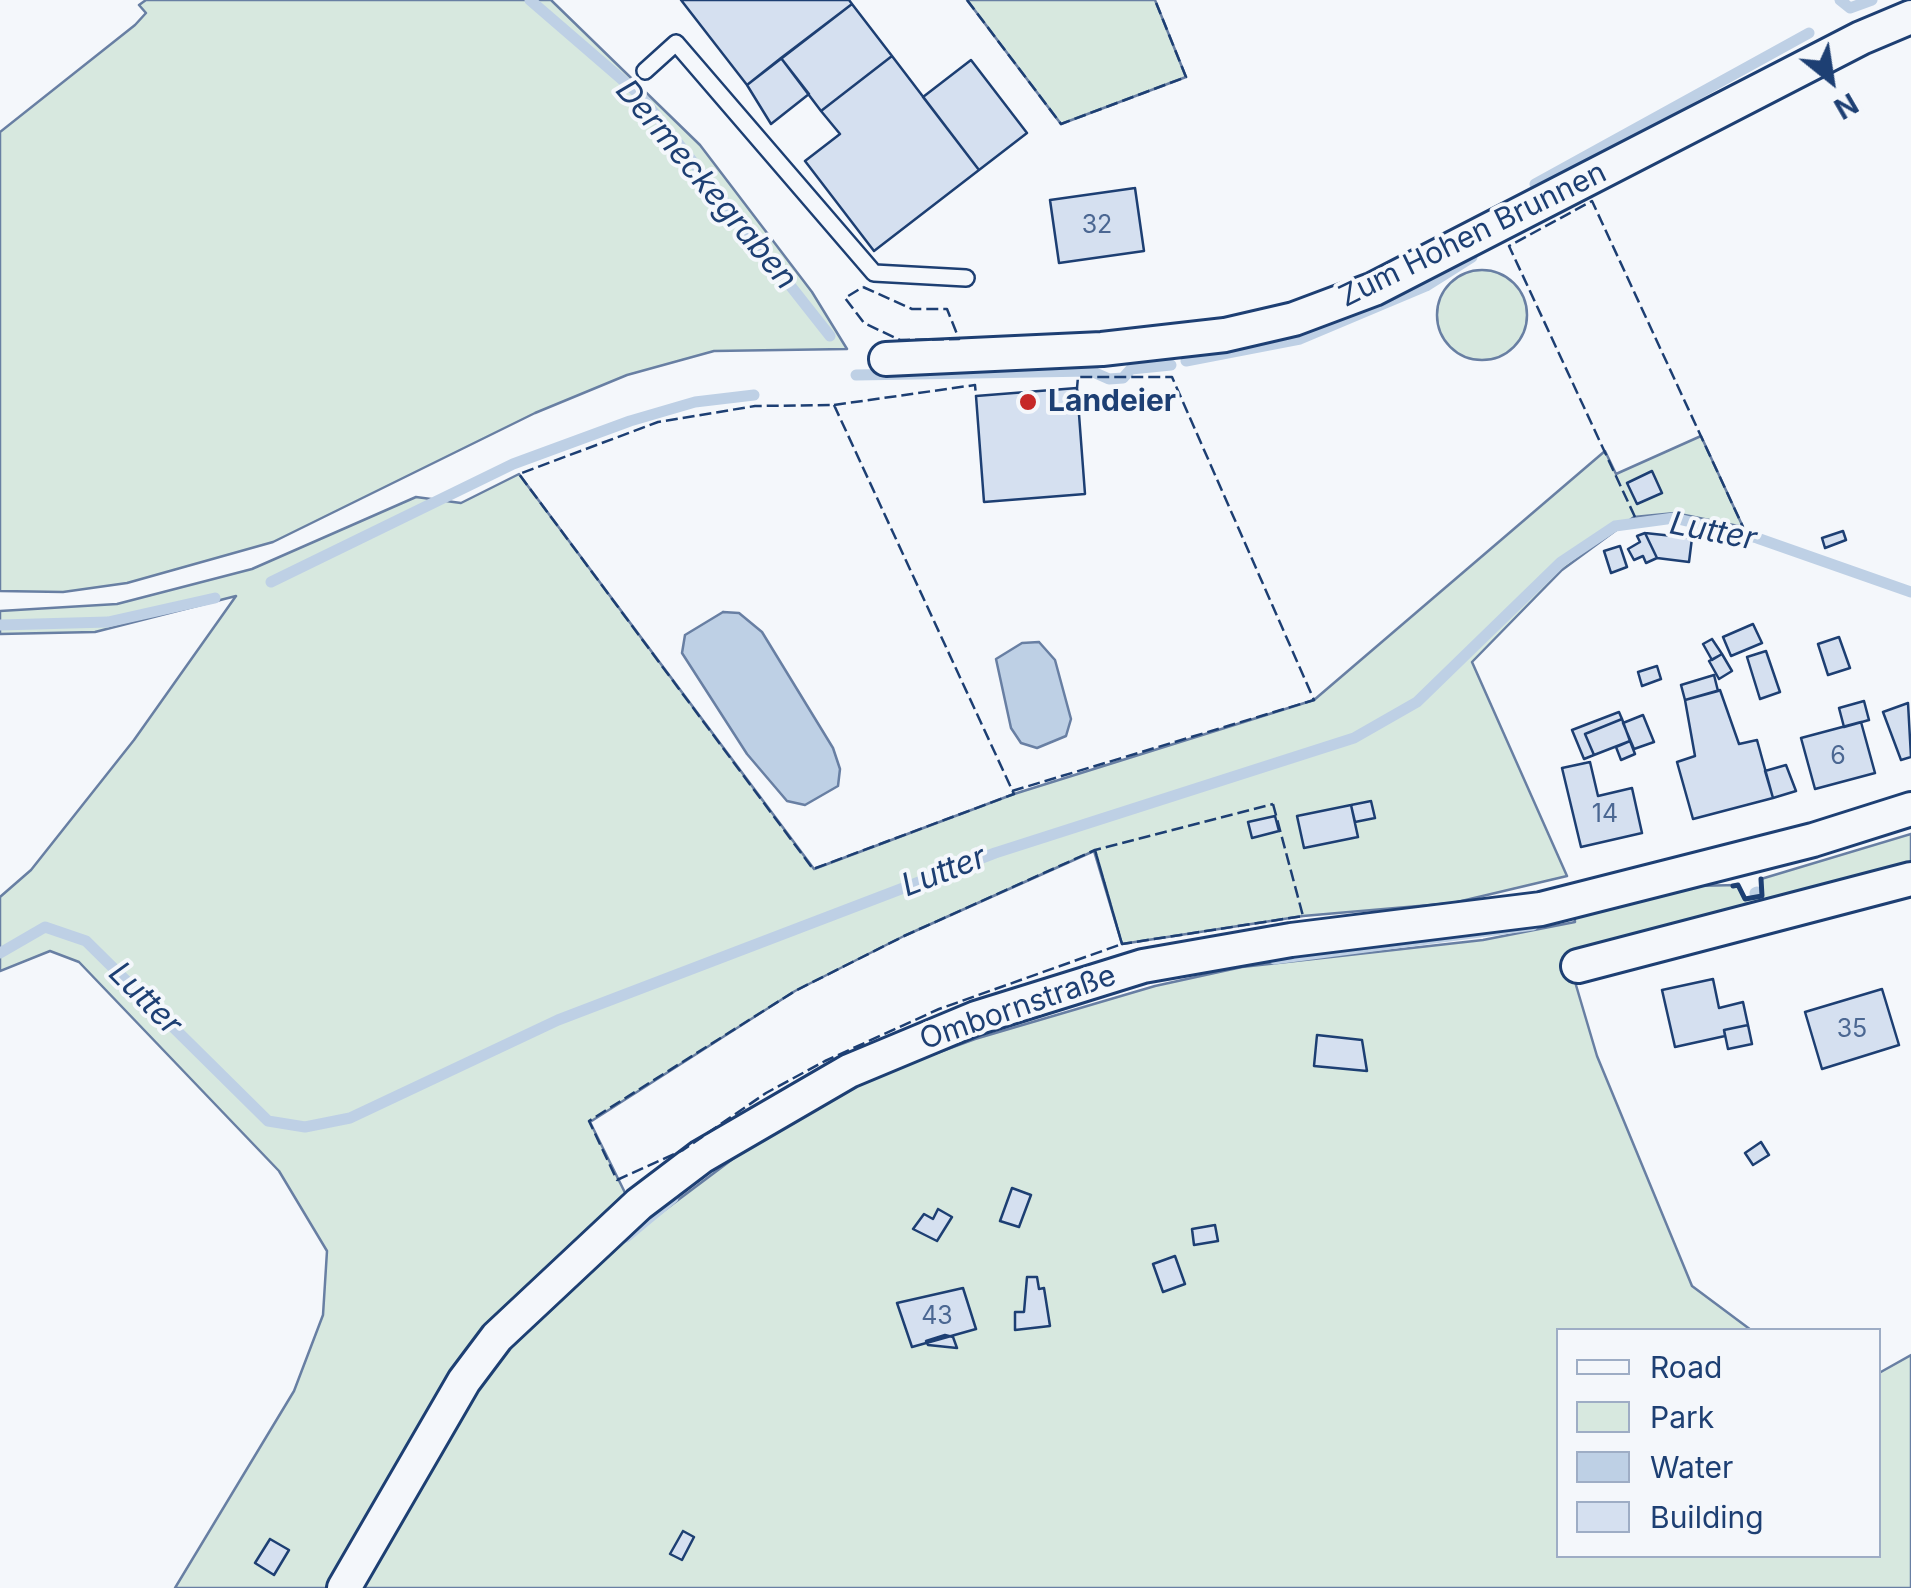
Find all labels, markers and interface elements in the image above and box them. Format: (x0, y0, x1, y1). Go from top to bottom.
north arrow (1781, 30, 1881, 130)
water label: Dermeckegraben (607, 72, 805, 298)
text: N (1828, 86, 1864, 126)
street label: Zum Hohen Brunnen (1334, 155, 1612, 315)
house number: 32 (1082, 210, 1112, 240)
place label: Landeier (1048, 384, 1176, 420)
marker: Landeier (1017, 391, 1039, 413)
water label: Lutter (1666, 505, 1760, 559)
house number: 6 (1830, 741, 1846, 771)
house number: 14 (1592, 799, 1618, 829)
water label: Lutter (896, 838, 992, 906)
water label: Lutter (101, 955, 189, 1043)
street label: Ombornstraße (915, 958, 1121, 1058)
house number: 35 (1837, 1014, 1867, 1044)
house number: 43 (921, 1301, 953, 1331)
legend (1556, 1328, 1881, 1558)
text: Road (1650, 1349, 1722, 1385)
text: Park (1650, 1399, 1714, 1435)
text: Water (1650, 1449, 1733, 1485)
text: Building (1650, 1499, 1764, 1535)

